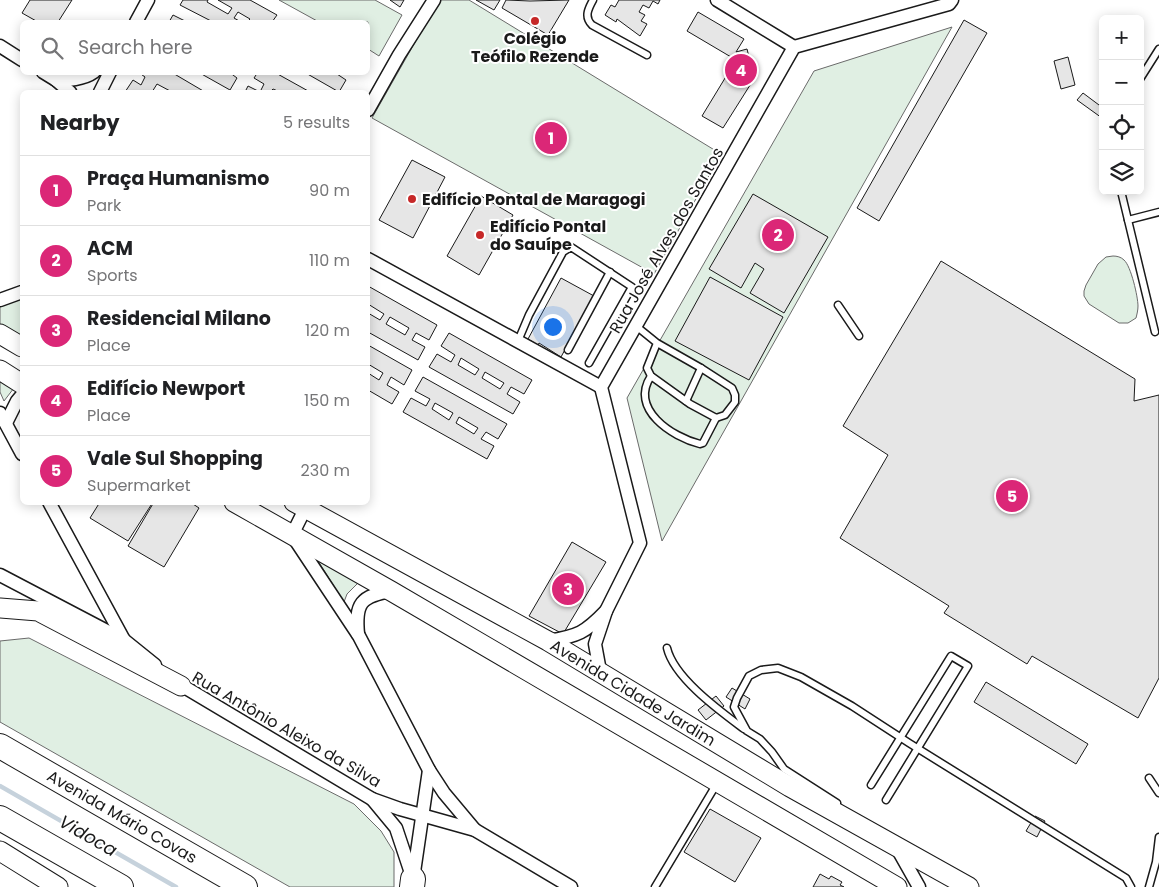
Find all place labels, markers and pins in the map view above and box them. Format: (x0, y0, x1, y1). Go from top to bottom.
marker: Colégio Teófilo Rezende (529, 15, 541, 27)
place label: Colégio Teófilo Rezende (471, 27, 599, 68)
pin: 4 (725, 51, 757, 89)
pin: 1 (535, 119, 567, 157)
place label: Edifício Pontal de Maragogi (422, 188, 646, 211)
marker: Edifício Pontal de Maragogi (406, 193, 418, 205)
place label: Edifício Pontal do Sauípe (490, 215, 606, 256)
pin: 2 (762, 216, 794, 254)
marker: Edifício Pontal do Sauípe (474, 229, 486, 241)
pin: 5 (996, 477, 1028, 515)
pin: 3 (552, 570, 584, 608)

